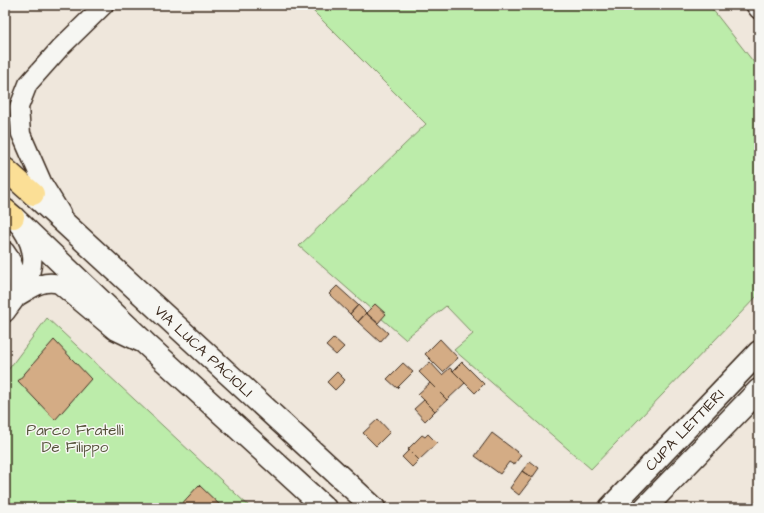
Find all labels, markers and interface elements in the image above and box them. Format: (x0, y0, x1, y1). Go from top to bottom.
street label: VIA LUCA PACIOLI (149, 301, 257, 402)
street label: CUPA LETTIERI (641, 385, 729, 476)
park label: Parco Fratelli De Filippo (27, 420, 124, 458)

